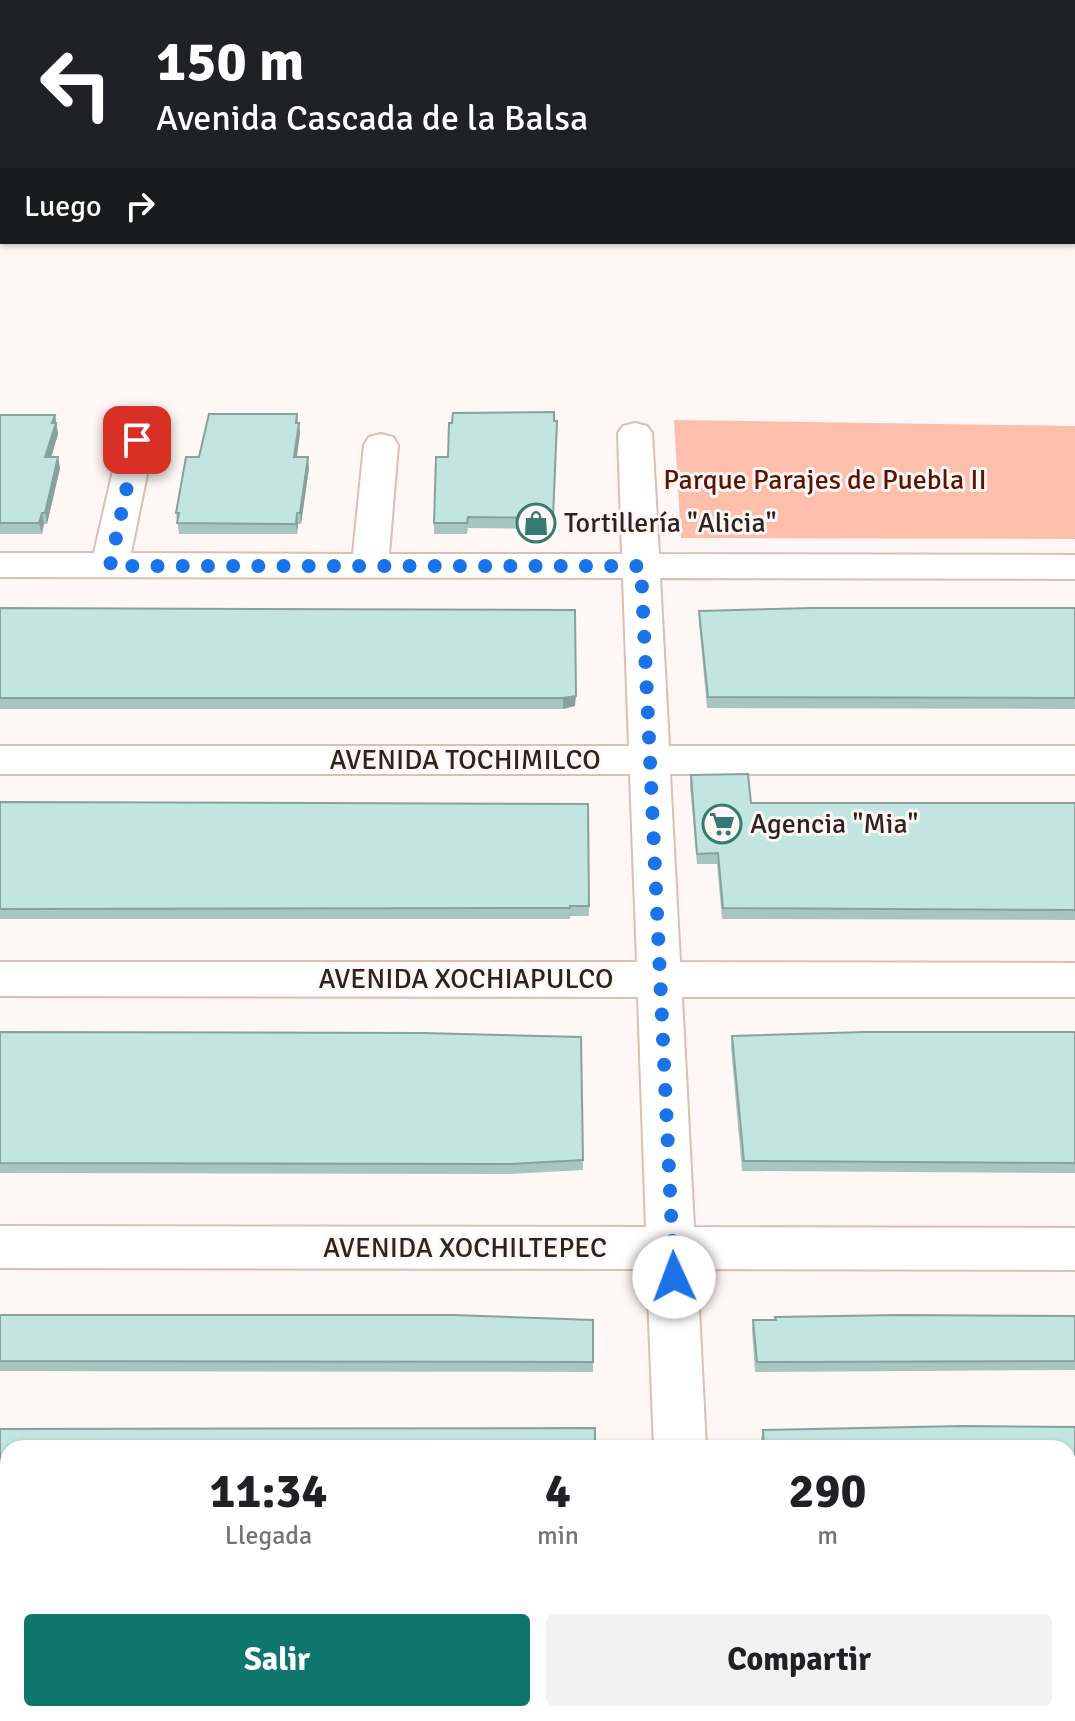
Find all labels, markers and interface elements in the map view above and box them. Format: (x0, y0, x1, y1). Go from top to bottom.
text: 150 m (156, 27, 304, 96)
icon: left (24, 32, 128, 136)
text: Avenida Cascada de la Balsa (156, 96, 588, 141)
icon: right (118, 184, 162, 228)
text: Luego (24, 188, 102, 225)
pin (103, 406, 171, 474)
icon: arrive (115, 418, 159, 462)
park label: Parque Parajes de Puebla II (663, 463, 987, 497)
shop icon: Tortillería "Alicia" (515, 502, 557, 544)
place label: Tortillería "Alicia" (564, 506, 776, 540)
street label: AVENIDA TOCHIMILCO (329, 743, 601, 777)
supermarket icon: Agencia "Mia" (701, 803, 743, 845)
place label: Agencia "Mia" (750, 807, 918, 841)
street label: AVENIDA XOCHIAPULCO (319, 962, 613, 996)
street label: AVENIDA XOCHILTEPEC (323, 1231, 607, 1265)
position arrow (632, 1235, 716, 1319)
text: 11:34 (210, 1462, 327, 1521)
text: 4 (545, 1462, 571, 1521)
text: 290 (789, 1462, 866, 1521)
text: Llegada (225, 1520, 312, 1552)
text: min (537, 1520, 579, 1552)
text: m (817, 1520, 838, 1552)
button: Salir (24, 1614, 530, 1706)
button: Compartir (546, 1614, 1052, 1706)

